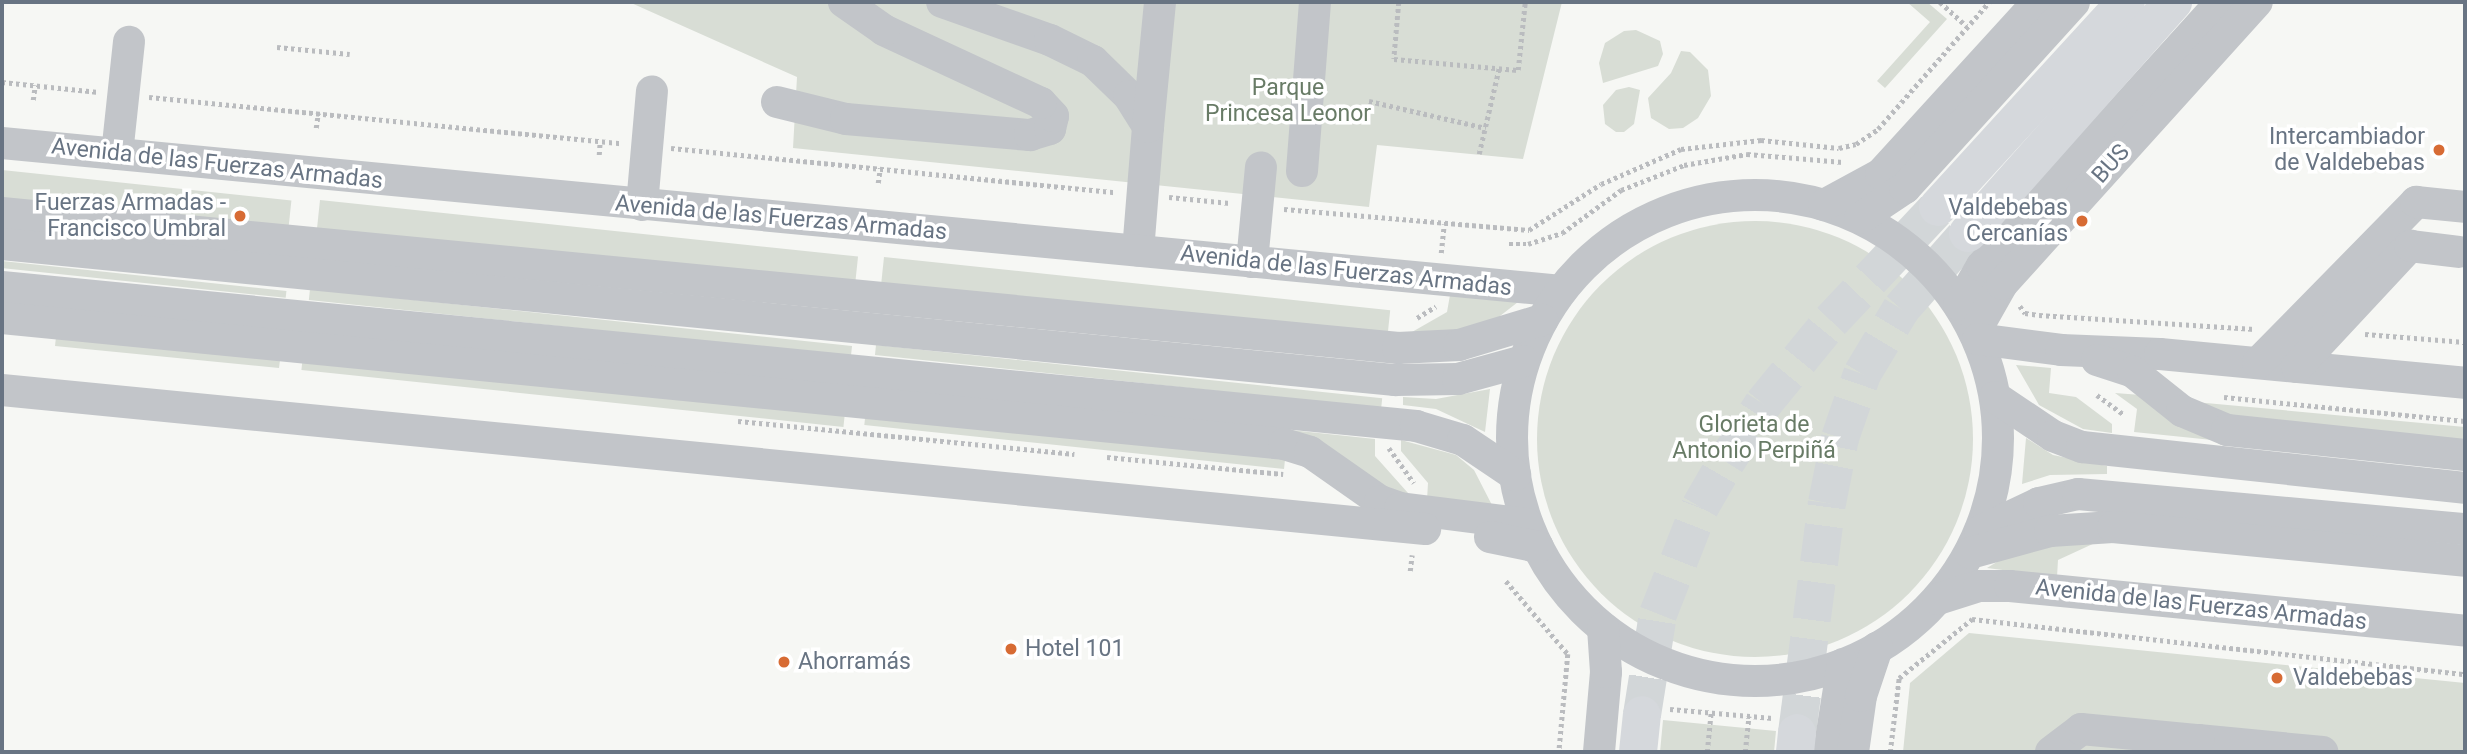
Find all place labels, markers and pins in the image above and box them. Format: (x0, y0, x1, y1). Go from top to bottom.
place label: Intercambiador de Valdebebas (2269, 123, 2425, 177)
marker: Intercambiador de Valdebebas (2431, 142, 2447, 158)
place label: Fuerzas Armadas - Francisco Umbral (34, 189, 226, 243)
place label: Valdebebas Cercanías (1948, 194, 2068, 248)
marker: Fuerzas Armadas - Francisco Umbral (232, 208, 248, 224)
marker: Valdebebas Cercanías (2074, 213, 2090, 229)
place label: Hotel 101 (1025, 635, 1124, 663)
marker: Hotel 101 (1003, 641, 1019, 657)
place label: Ahorramás (798, 648, 911, 676)
marker: Ahorramás (776, 654, 792, 670)
place label: Valdebebas (2293, 664, 2413, 692)
marker: Valdebebas (2267, 668, 2287, 688)

